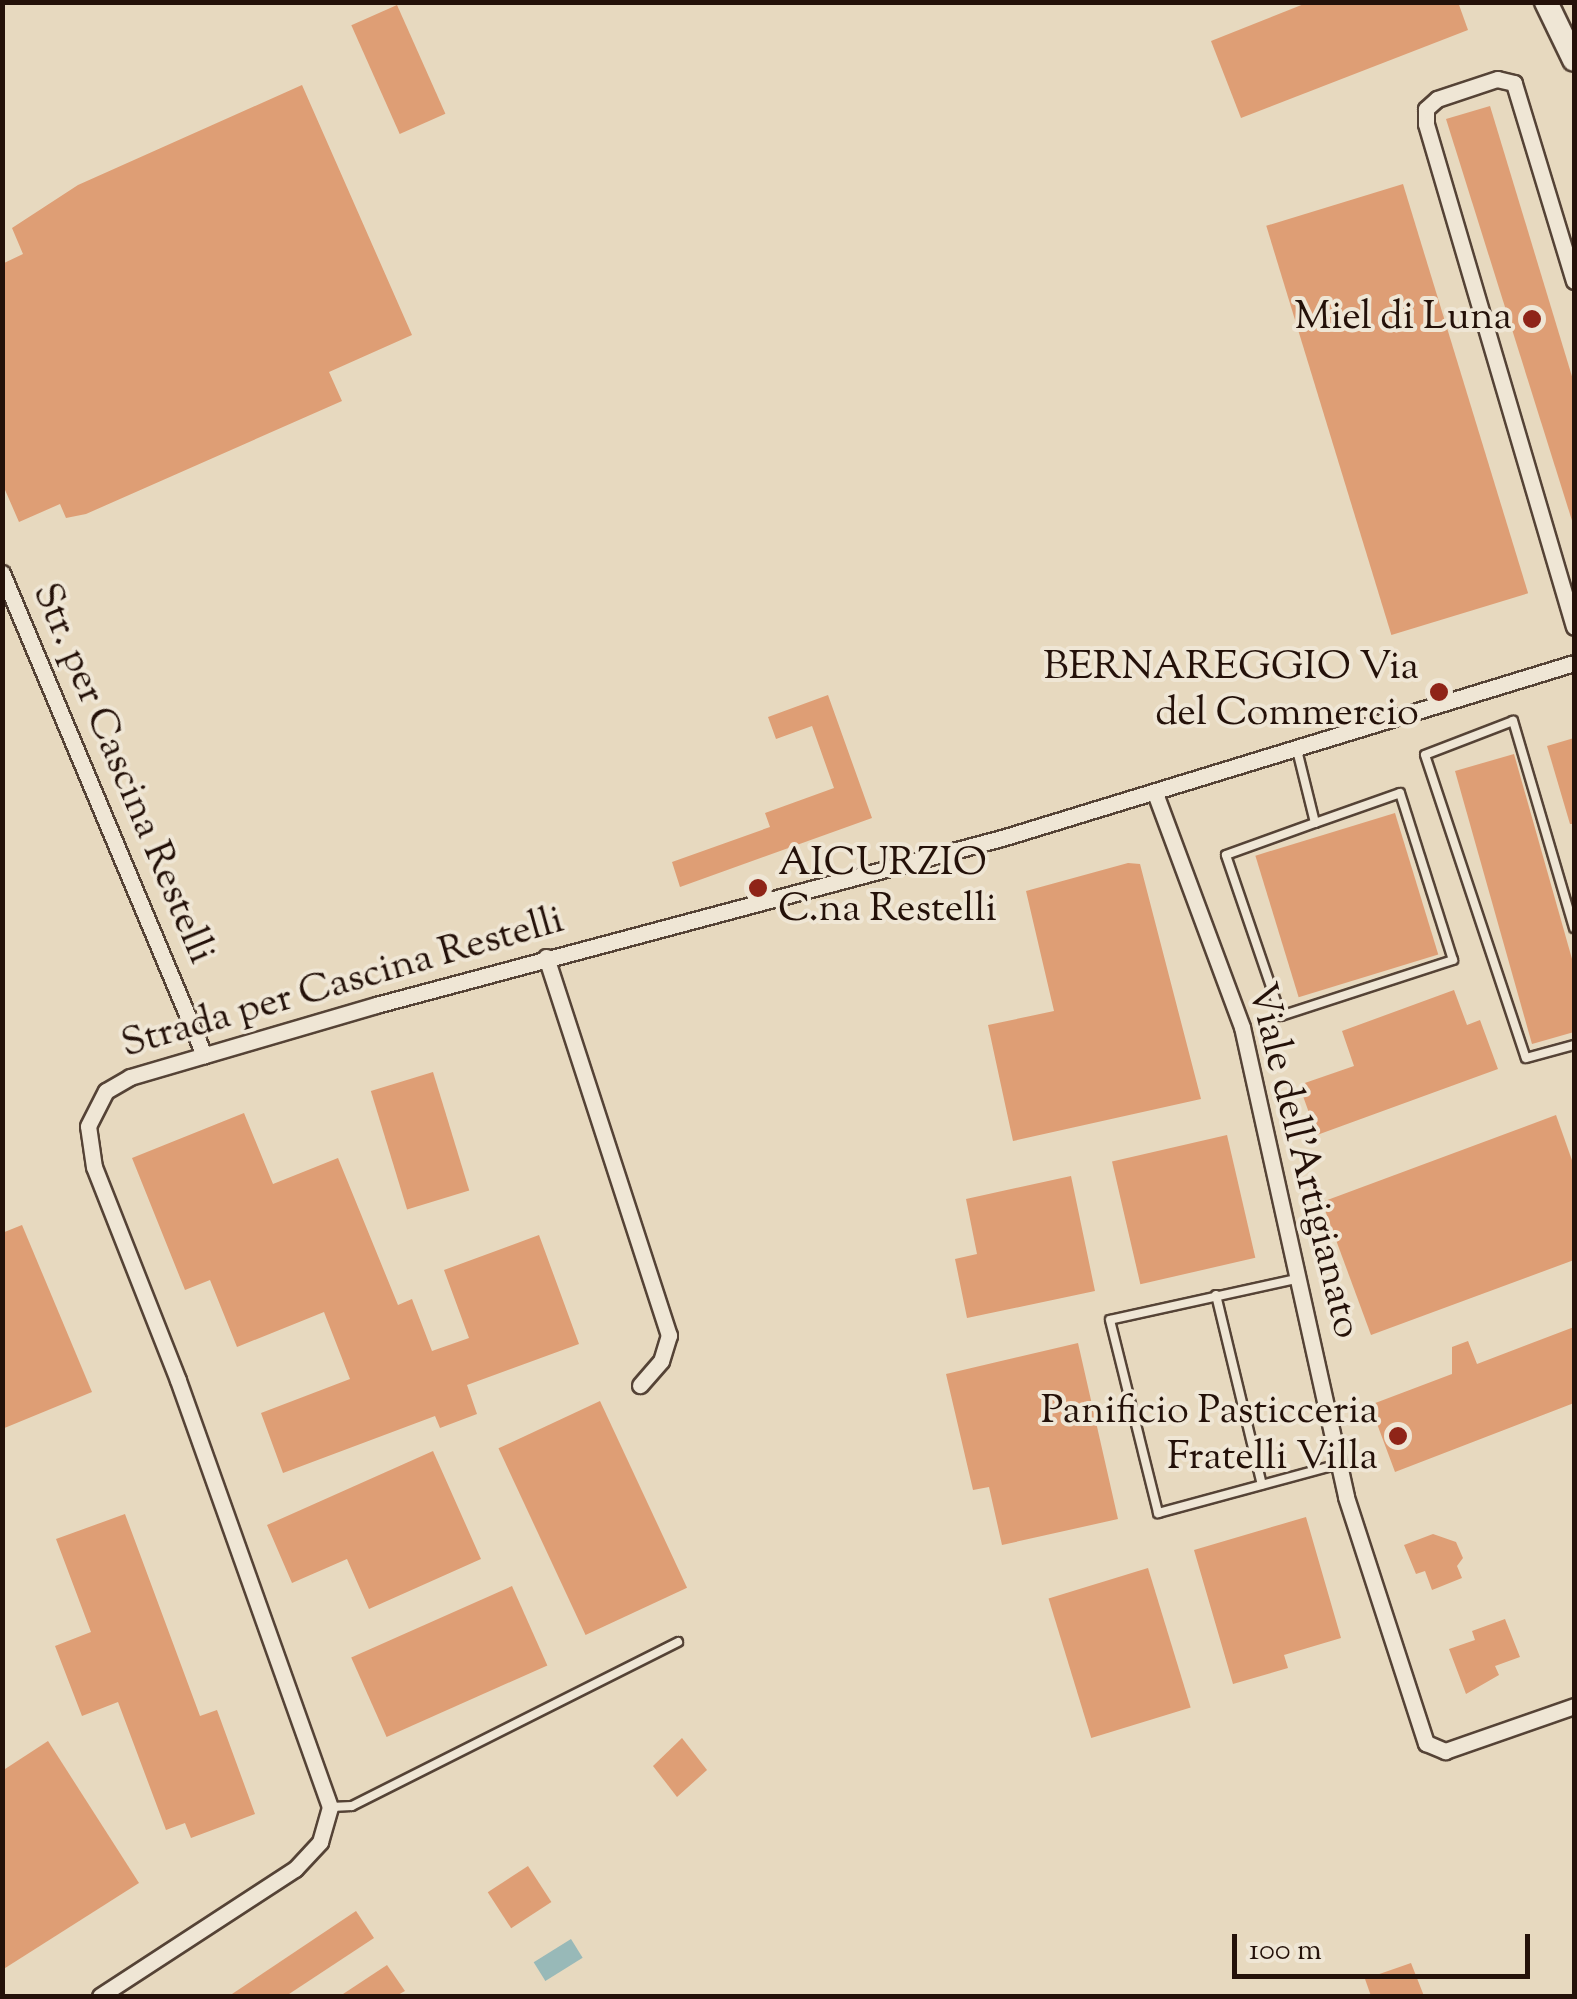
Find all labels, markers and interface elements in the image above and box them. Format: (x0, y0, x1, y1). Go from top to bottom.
place label: Miel di Luna (1294, 295, 1512, 343)
marker: Miel di Luna (1521, 308, 1543, 330)
street label: Str. per Cascina Restelli (20, 577, 224, 971)
place label: BERNAREGGIO Via del Commercio (1043, 645, 1419, 739)
marker: BERNAREGGIO Via del Commercio (1428, 681, 1450, 703)
place label: AICURZIO C.na Restelli (778, 841, 997, 935)
marker: AICURZIO C.na Restelli (747, 877, 769, 899)
street label: Strada per Cascina Restelli (116, 898, 570, 1070)
street label: Viale dell'Artigianato (1235, 978, 1369, 1344)
place label: Panificio Pasticceria Fratelli Villa (1041, 1389, 1378, 1483)
marker: Panificio Pasticceria Fratelli Villa (1387, 1425, 1409, 1447)
scale bar (1237, 1914, 1534, 1976)
text: 100 m (1249, 1930, 1322, 1973)

